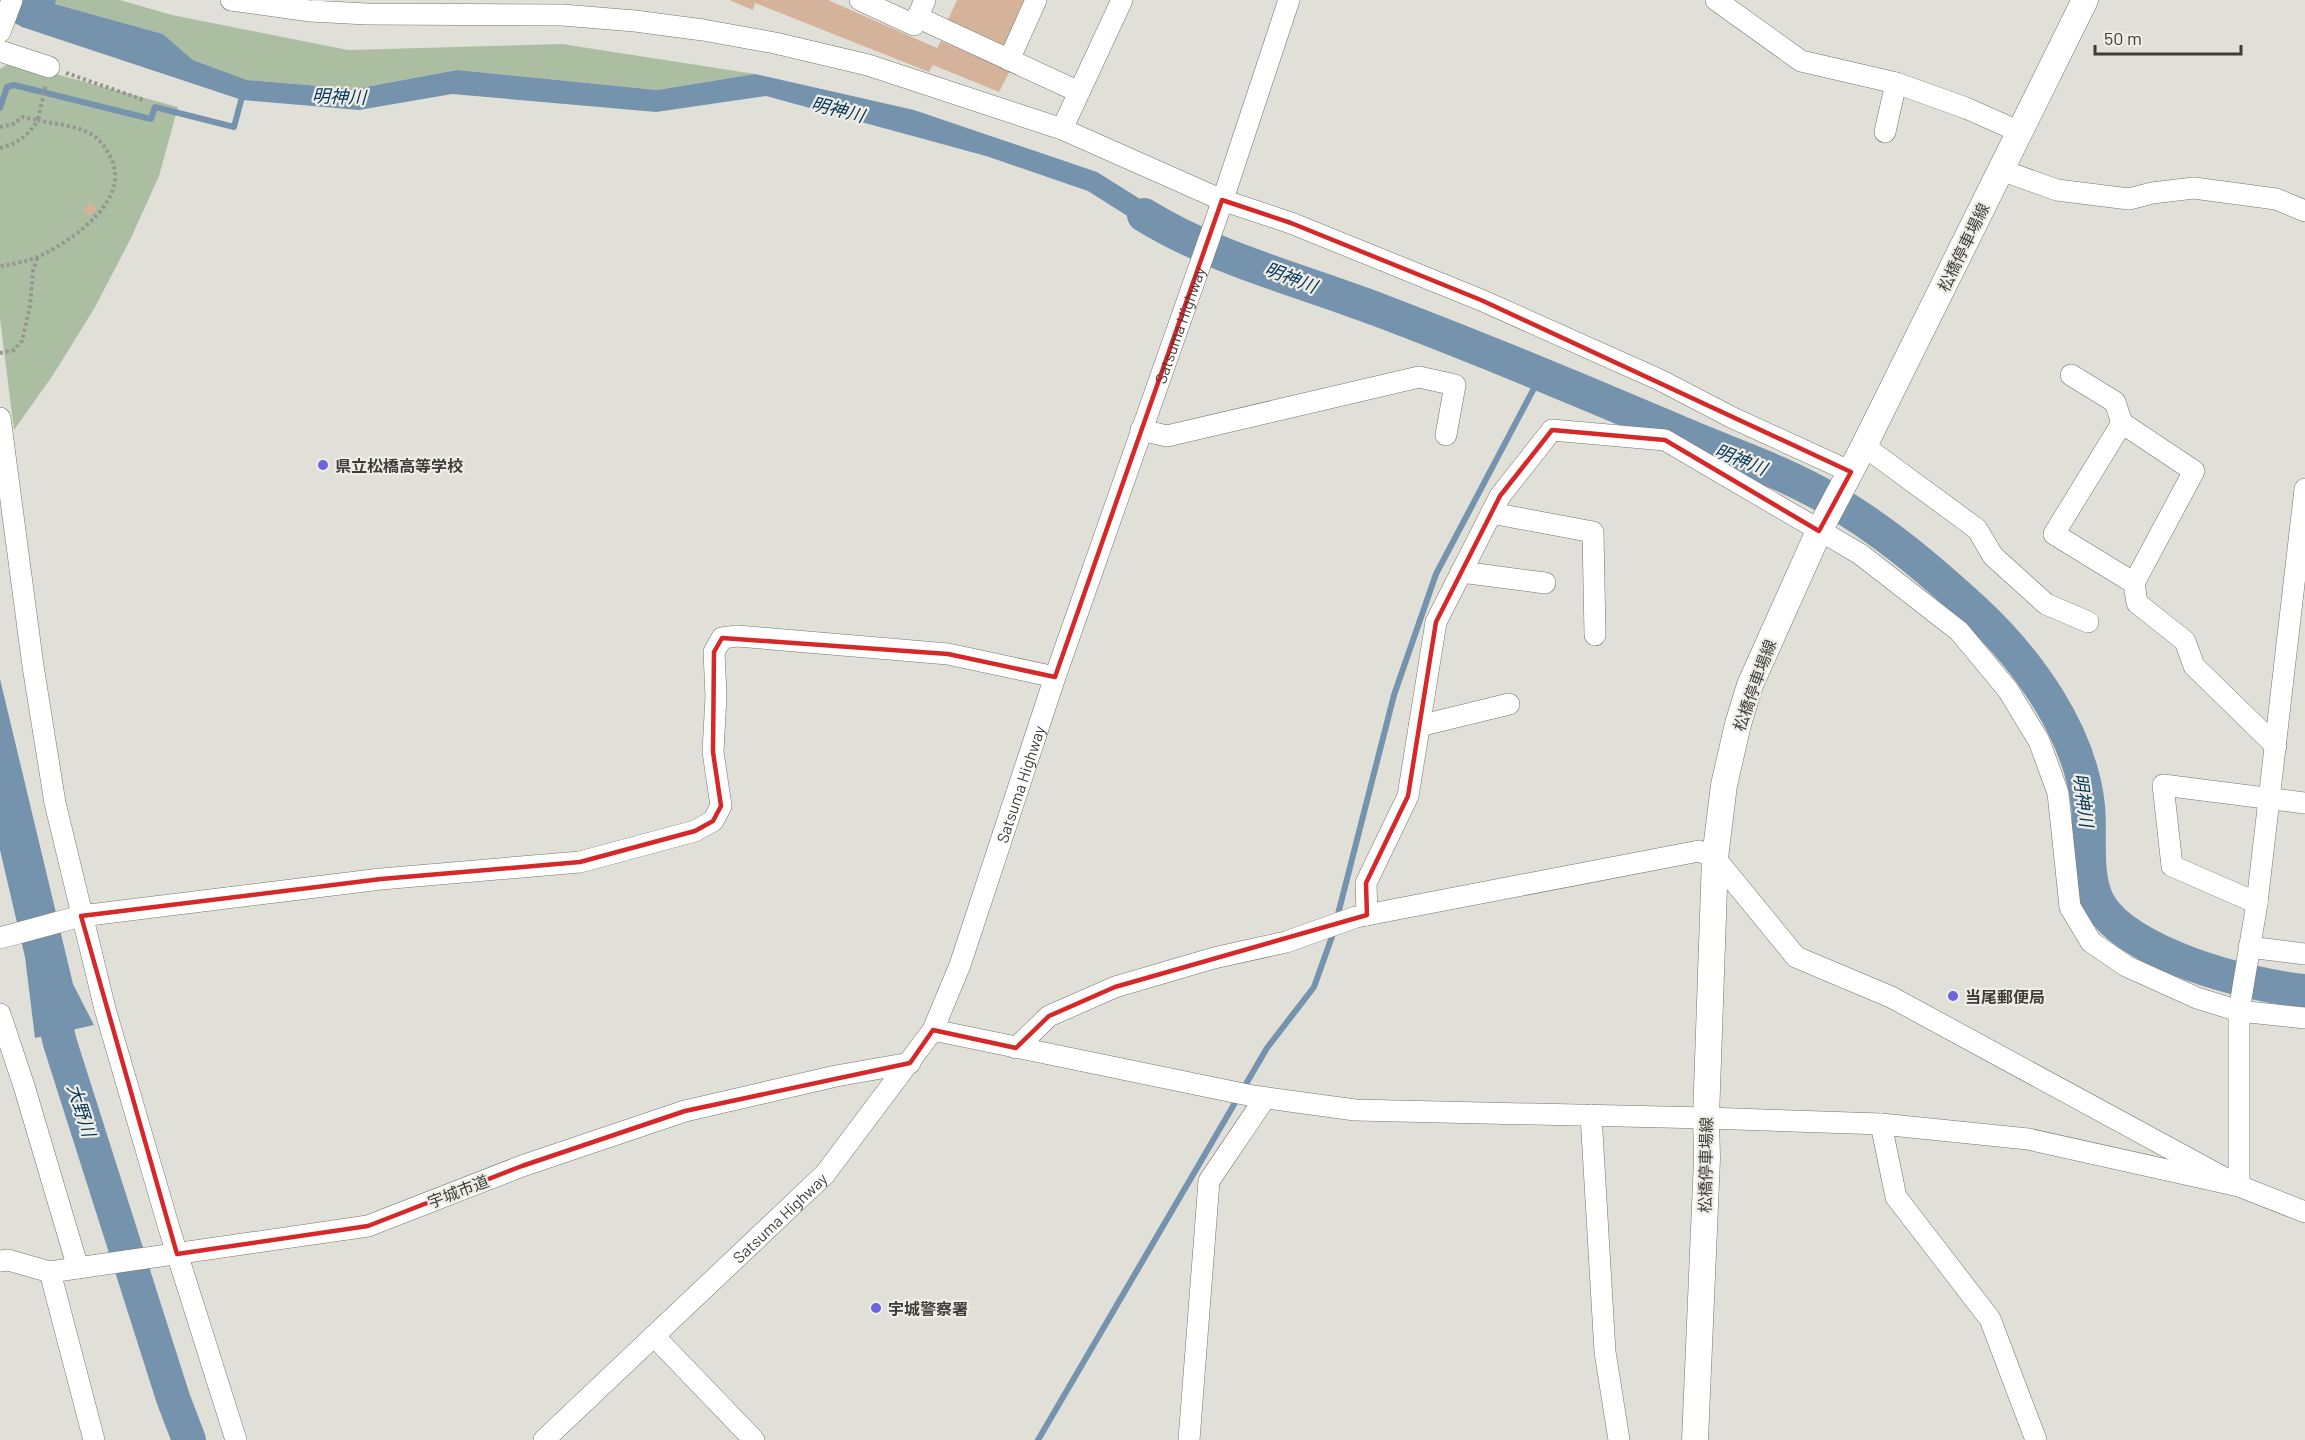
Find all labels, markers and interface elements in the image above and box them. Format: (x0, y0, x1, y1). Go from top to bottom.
scale bar (2095, 18, 2240, 56)
text: 50 m (2104, 27, 2142, 49)
water label: 明神川 (312, 84, 368, 108)
water label: 明神川 (809, 92, 869, 127)
street label: 松橋停車場線 (1933, 200, 1993, 294)
water label: 明神川 (1262, 257, 1322, 298)
street label: Satsuma Highway (1150, 263, 1208, 386)
water label: 明神川 (1712, 439, 1772, 480)
place label: 県立松橋高等学校 (335, 456, 463, 475)
marker: 県立松橋高等学校 (316, 458, 330, 472)
street label: 松橋停車場線 (1729, 637, 1779, 733)
street label: Satsuma Highway (992, 722, 1048, 845)
water label: 明神川 (2070, 772, 2098, 830)
place label: 当尾郵便局 (1965, 987, 2045, 1006)
marker: 当尾郵便局 (1946, 989, 1960, 1003)
water label: 大野川 (63, 1081, 101, 1141)
street label: 松橋停車場線 (1695, 1117, 1715, 1213)
street label: Satsuma Highway (728, 1168, 831, 1266)
street label: 宇城市道 (425, 1171, 491, 1211)
place label: 宇城警察署 (888, 1299, 968, 1318)
marker: 宇城警察署 (869, 1301, 883, 1315)

